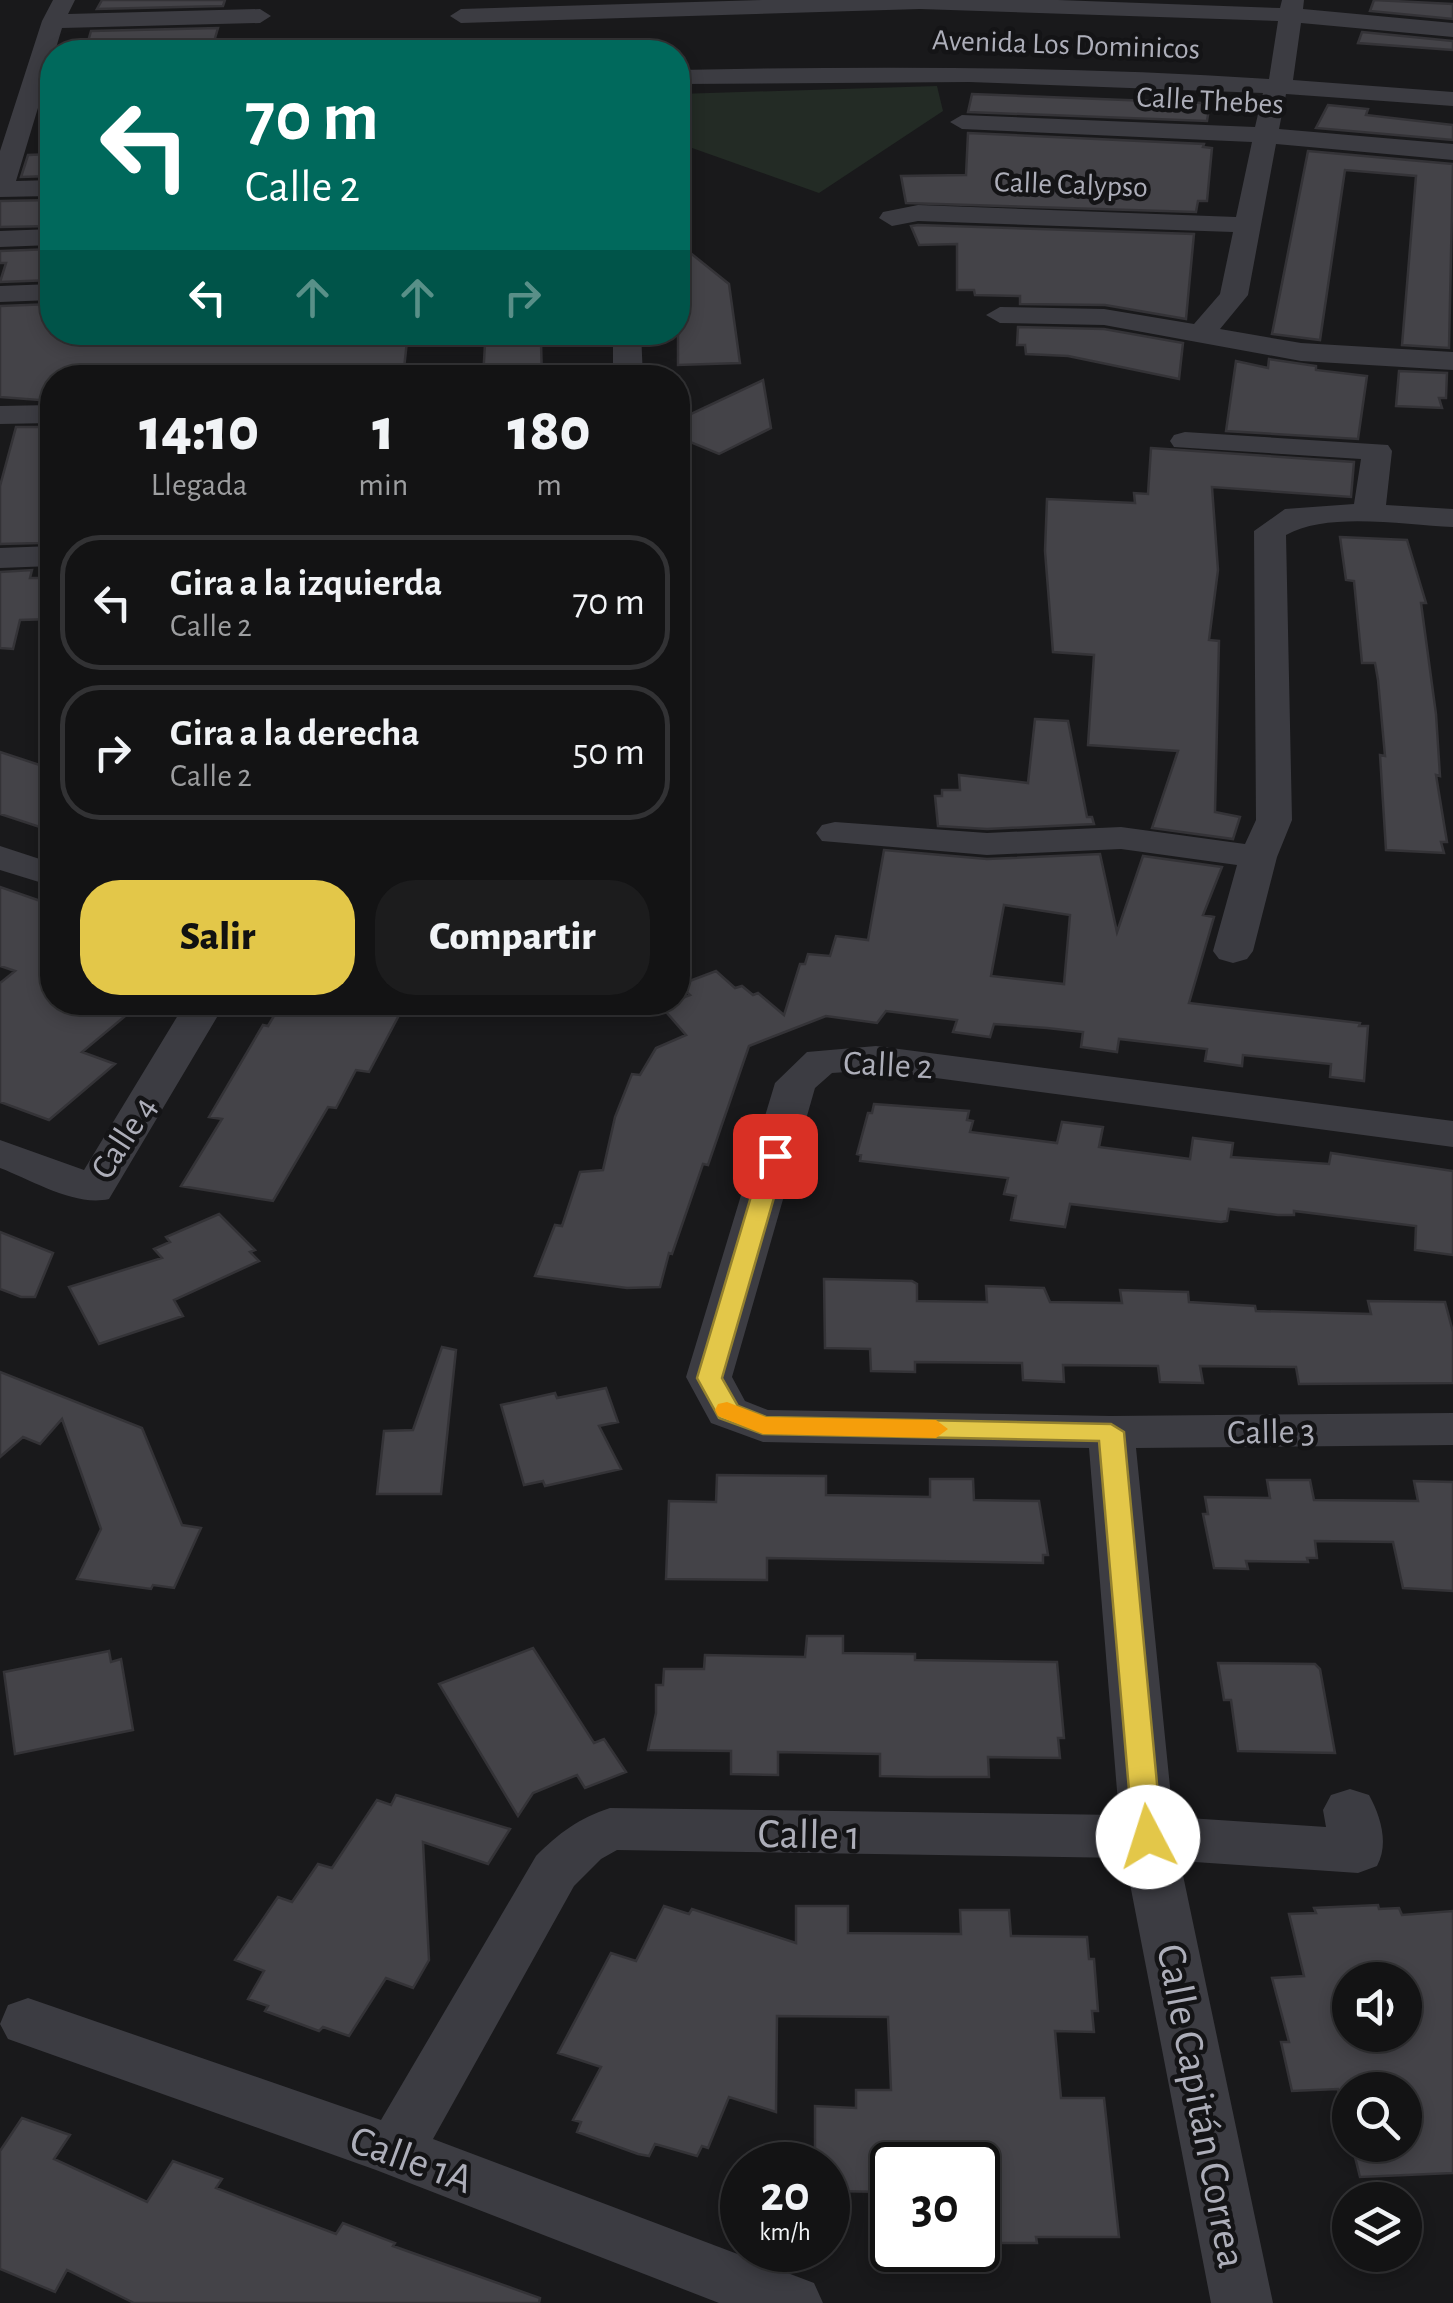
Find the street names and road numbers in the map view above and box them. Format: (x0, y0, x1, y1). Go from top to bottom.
street label: Avenida Los Dominicos (932, 25, 1200, 65)
street label: Calle Thebes (1136, 82, 1284, 120)
street label: Calle Calypso (994, 167, 1148, 203)
street label: Calle 2 (842, 1046, 934, 1085)
street label: Calle 4 (85, 1090, 164, 1185)
street label: Calle 3 (1227, 1414, 1315, 1451)
street label: Calle 1 (757, 1813, 861, 1857)
street label: Calle Capitán Correa (1149, 1941, 1253, 2272)
street label: Calle 1A (344, 2118, 478, 2201)

